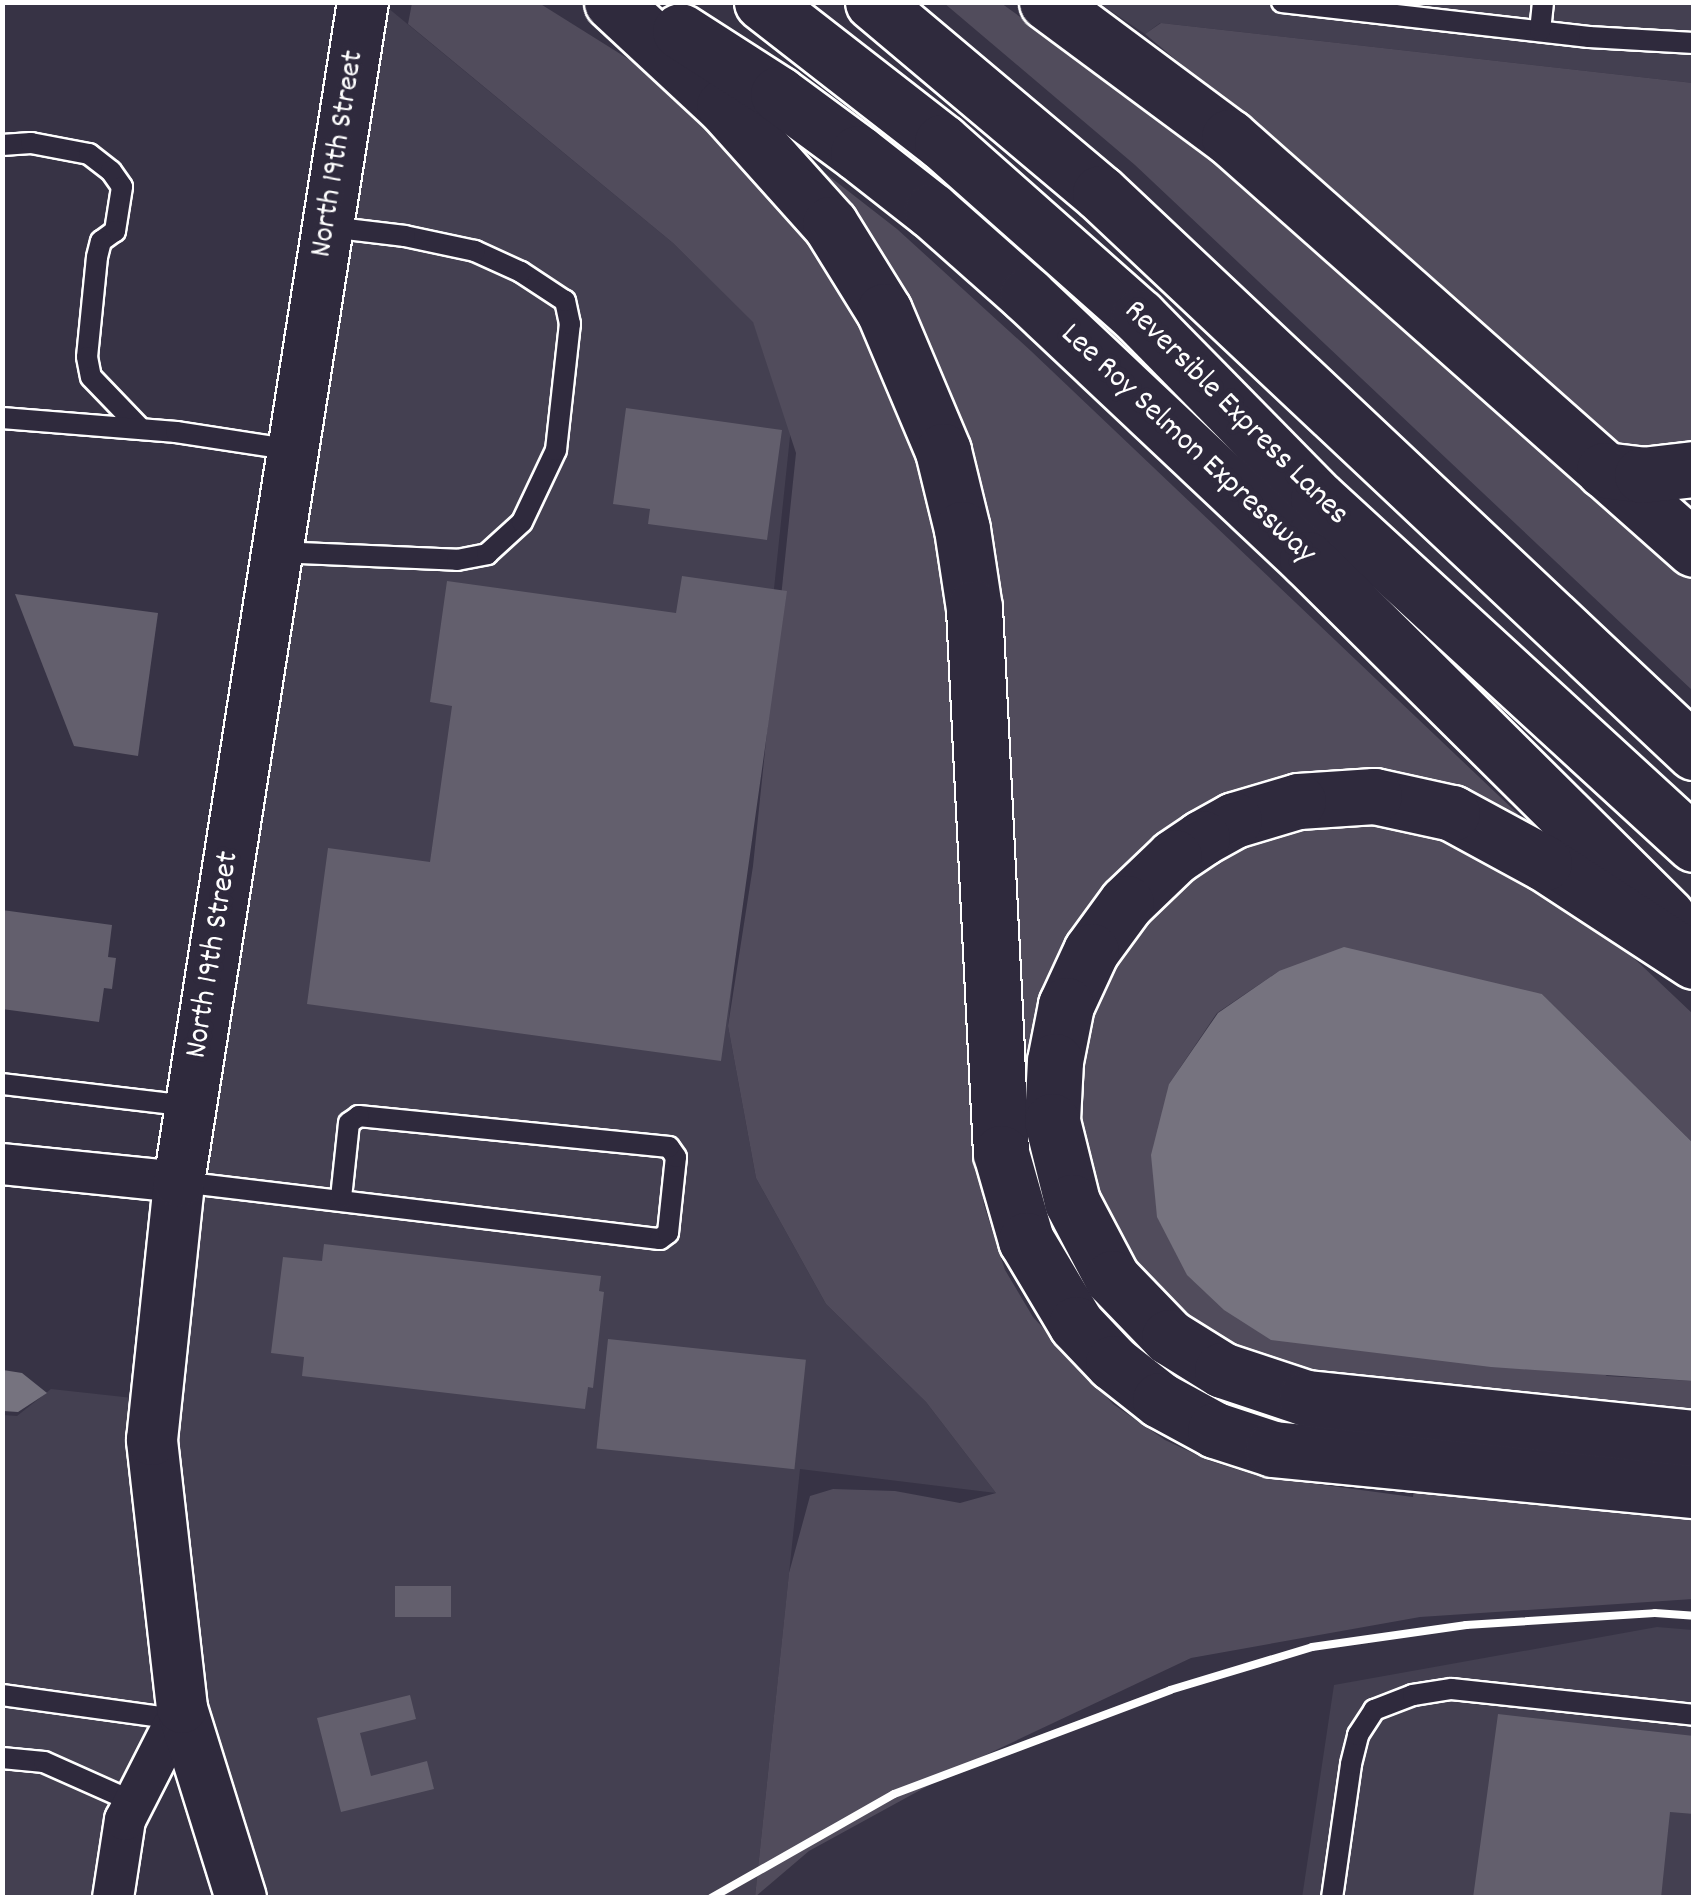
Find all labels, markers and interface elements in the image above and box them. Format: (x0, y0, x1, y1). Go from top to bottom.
street label: North 19th Street (304, 48, 374, 260)
street label: Reversible Express Lanes (1114, 293, 1356, 535)
street label: Lee Roy Selmon Expressway (1051, 317, 1323, 573)
street label: North 19th Street (179, 849, 249, 1061)

